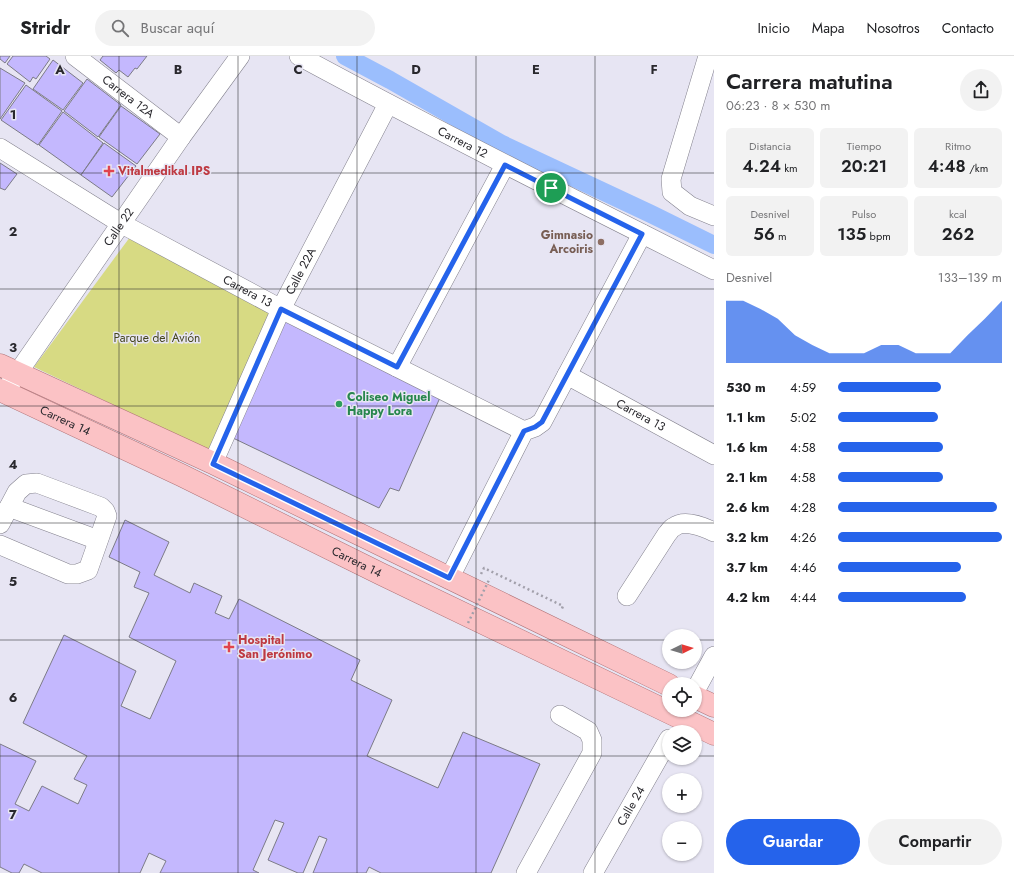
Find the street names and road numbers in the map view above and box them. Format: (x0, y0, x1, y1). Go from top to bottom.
street label: Carrera 12A (98, 71, 158, 123)
street label: Carrera 12 (435, 122, 491, 163)
street label: Calle 22 (99, 204, 138, 250)
street label: Calle 22A (281, 244, 321, 298)
street label: Carrera 13 (220, 270, 276, 312)
street label: Carrera 13 (613, 394, 669, 436)
street label: Carrera 14 (37, 401, 94, 440)
street label: Carrera 14 (328, 542, 385, 582)
street label: Calle 24 (613, 783, 649, 829)

